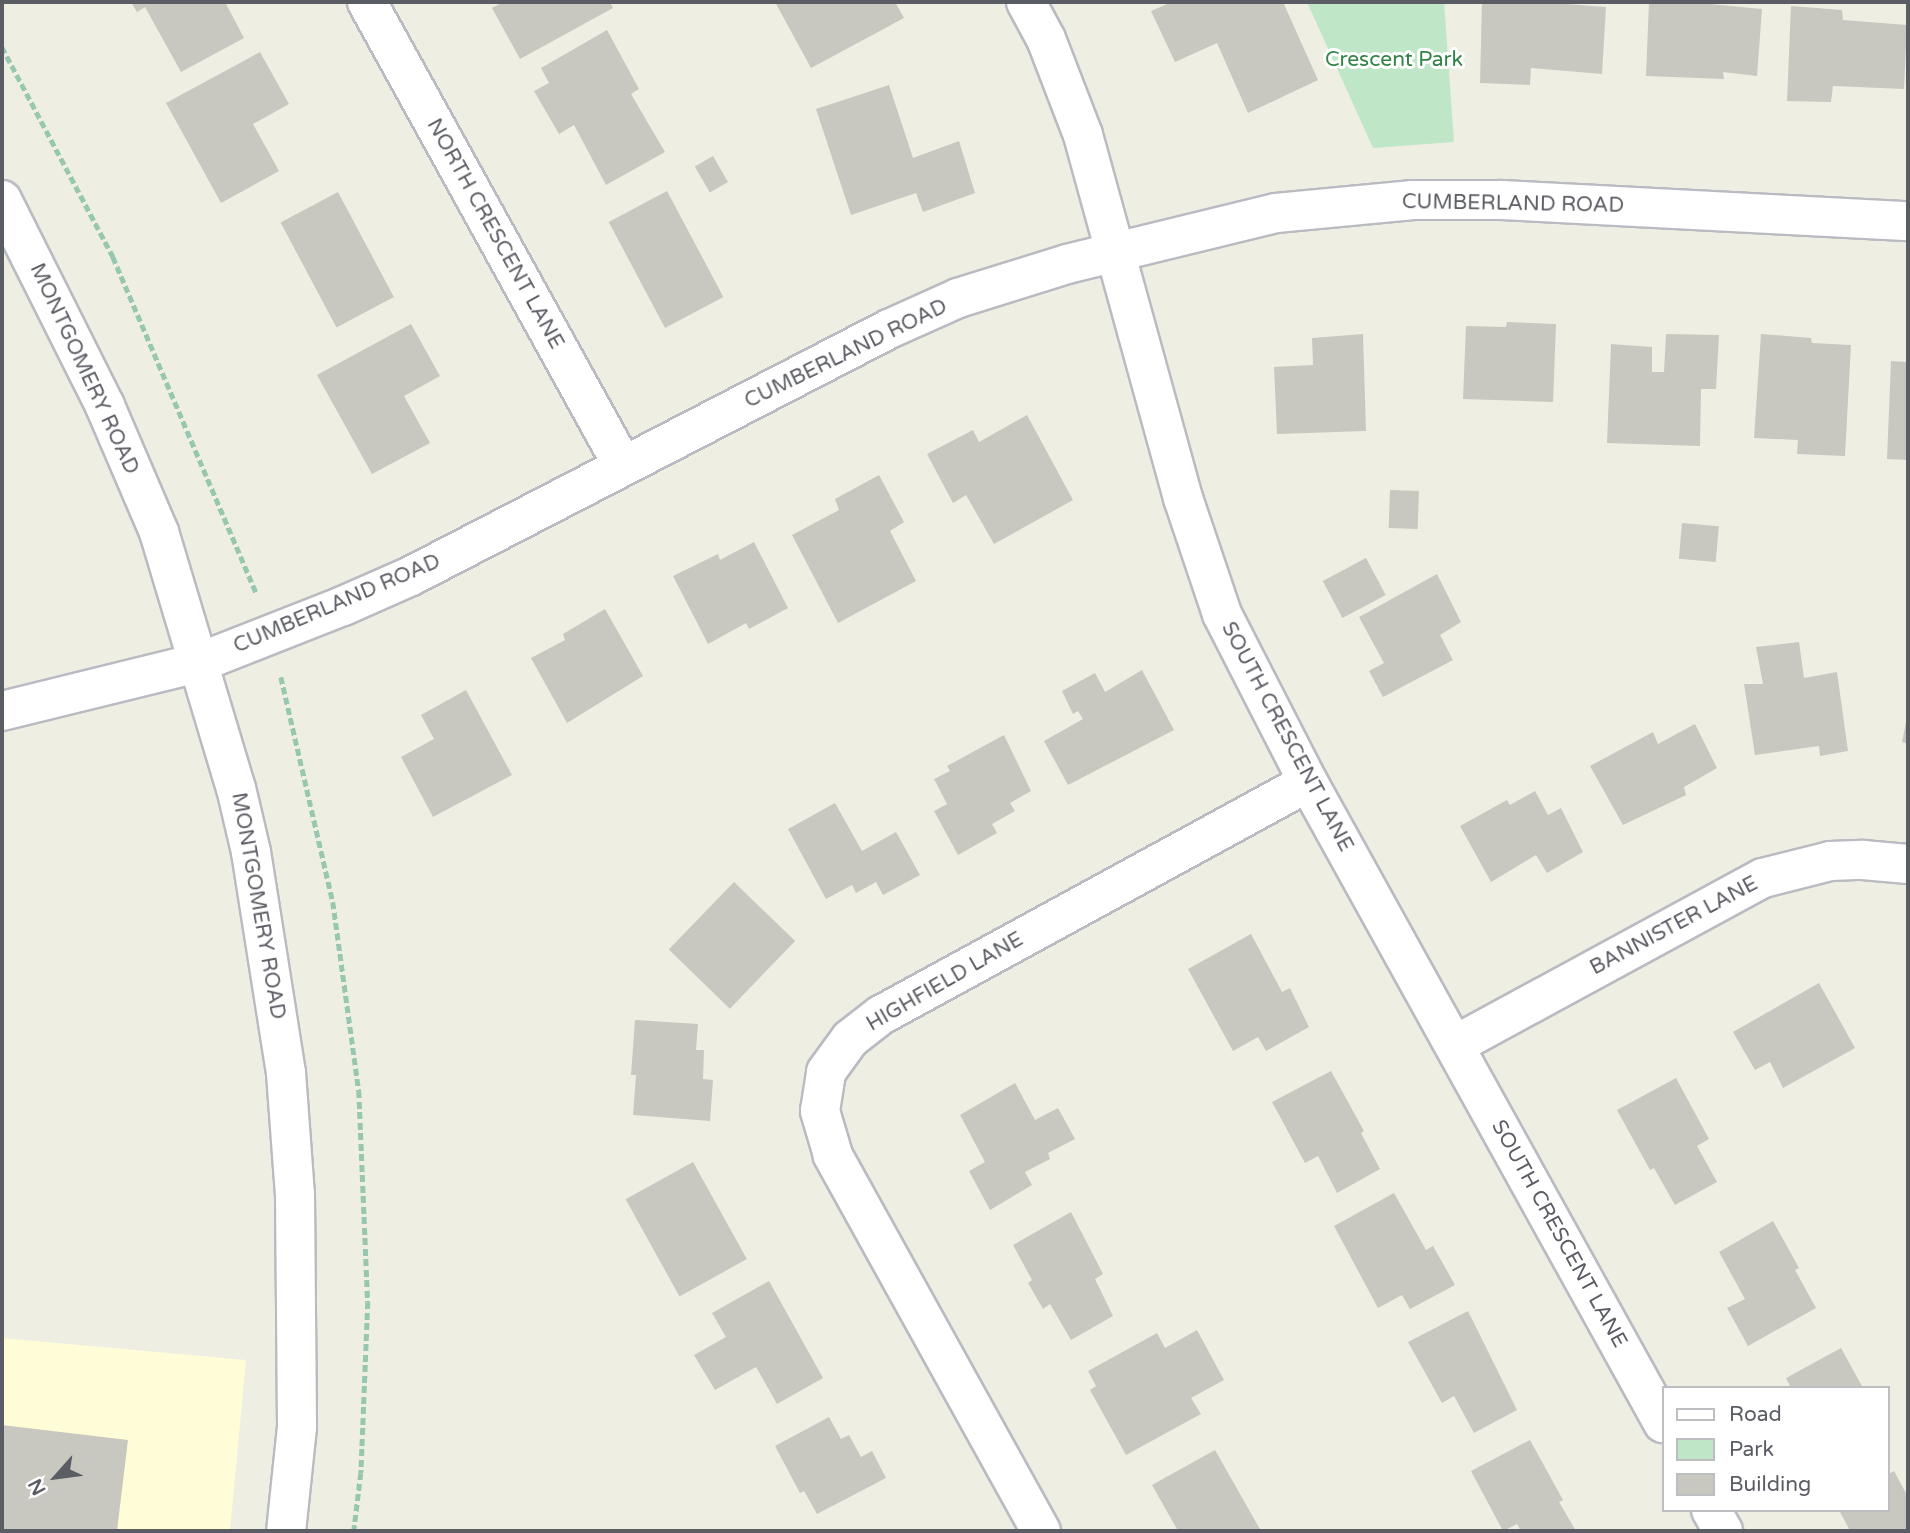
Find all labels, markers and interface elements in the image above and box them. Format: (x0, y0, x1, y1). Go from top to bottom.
park label: Crescent Park (1325, 47, 1463, 73)
street label: NORTH CRESCENT LANE (421, 114, 569, 354)
street label: CUMBERLAND ROAD (1402, 189, 1624, 219)
street label: MONTGOMERY ROAD (24, 259, 144, 479)
street label: CUMBERLAND ROAD (741, 294, 951, 414)
street label: CUMBERLAND ROAD (230, 549, 444, 659)
street label: SOUTH CRESCENT LANE (1216, 618, 1358, 856)
street label: MONTGOMERY ROAD (226, 791, 290, 1021)
street label: BANNISTER LANE (1586, 871, 1762, 981)
street label: HIGHFIELD LANE (862, 927, 1028, 1037)
street label: SOUTH CRESCENT LANE (1486, 1116, 1632, 1352)
legend (1661, 1386, 1889, 1512)
text: Road (1729, 1402, 1782, 1427)
text: Park (1729, 1437, 1774, 1462)
north arrow (21, 1442, 91, 1512)
text: Building (1729, 1472, 1811, 1497)
text: N (24, 1475, 51, 1499)

